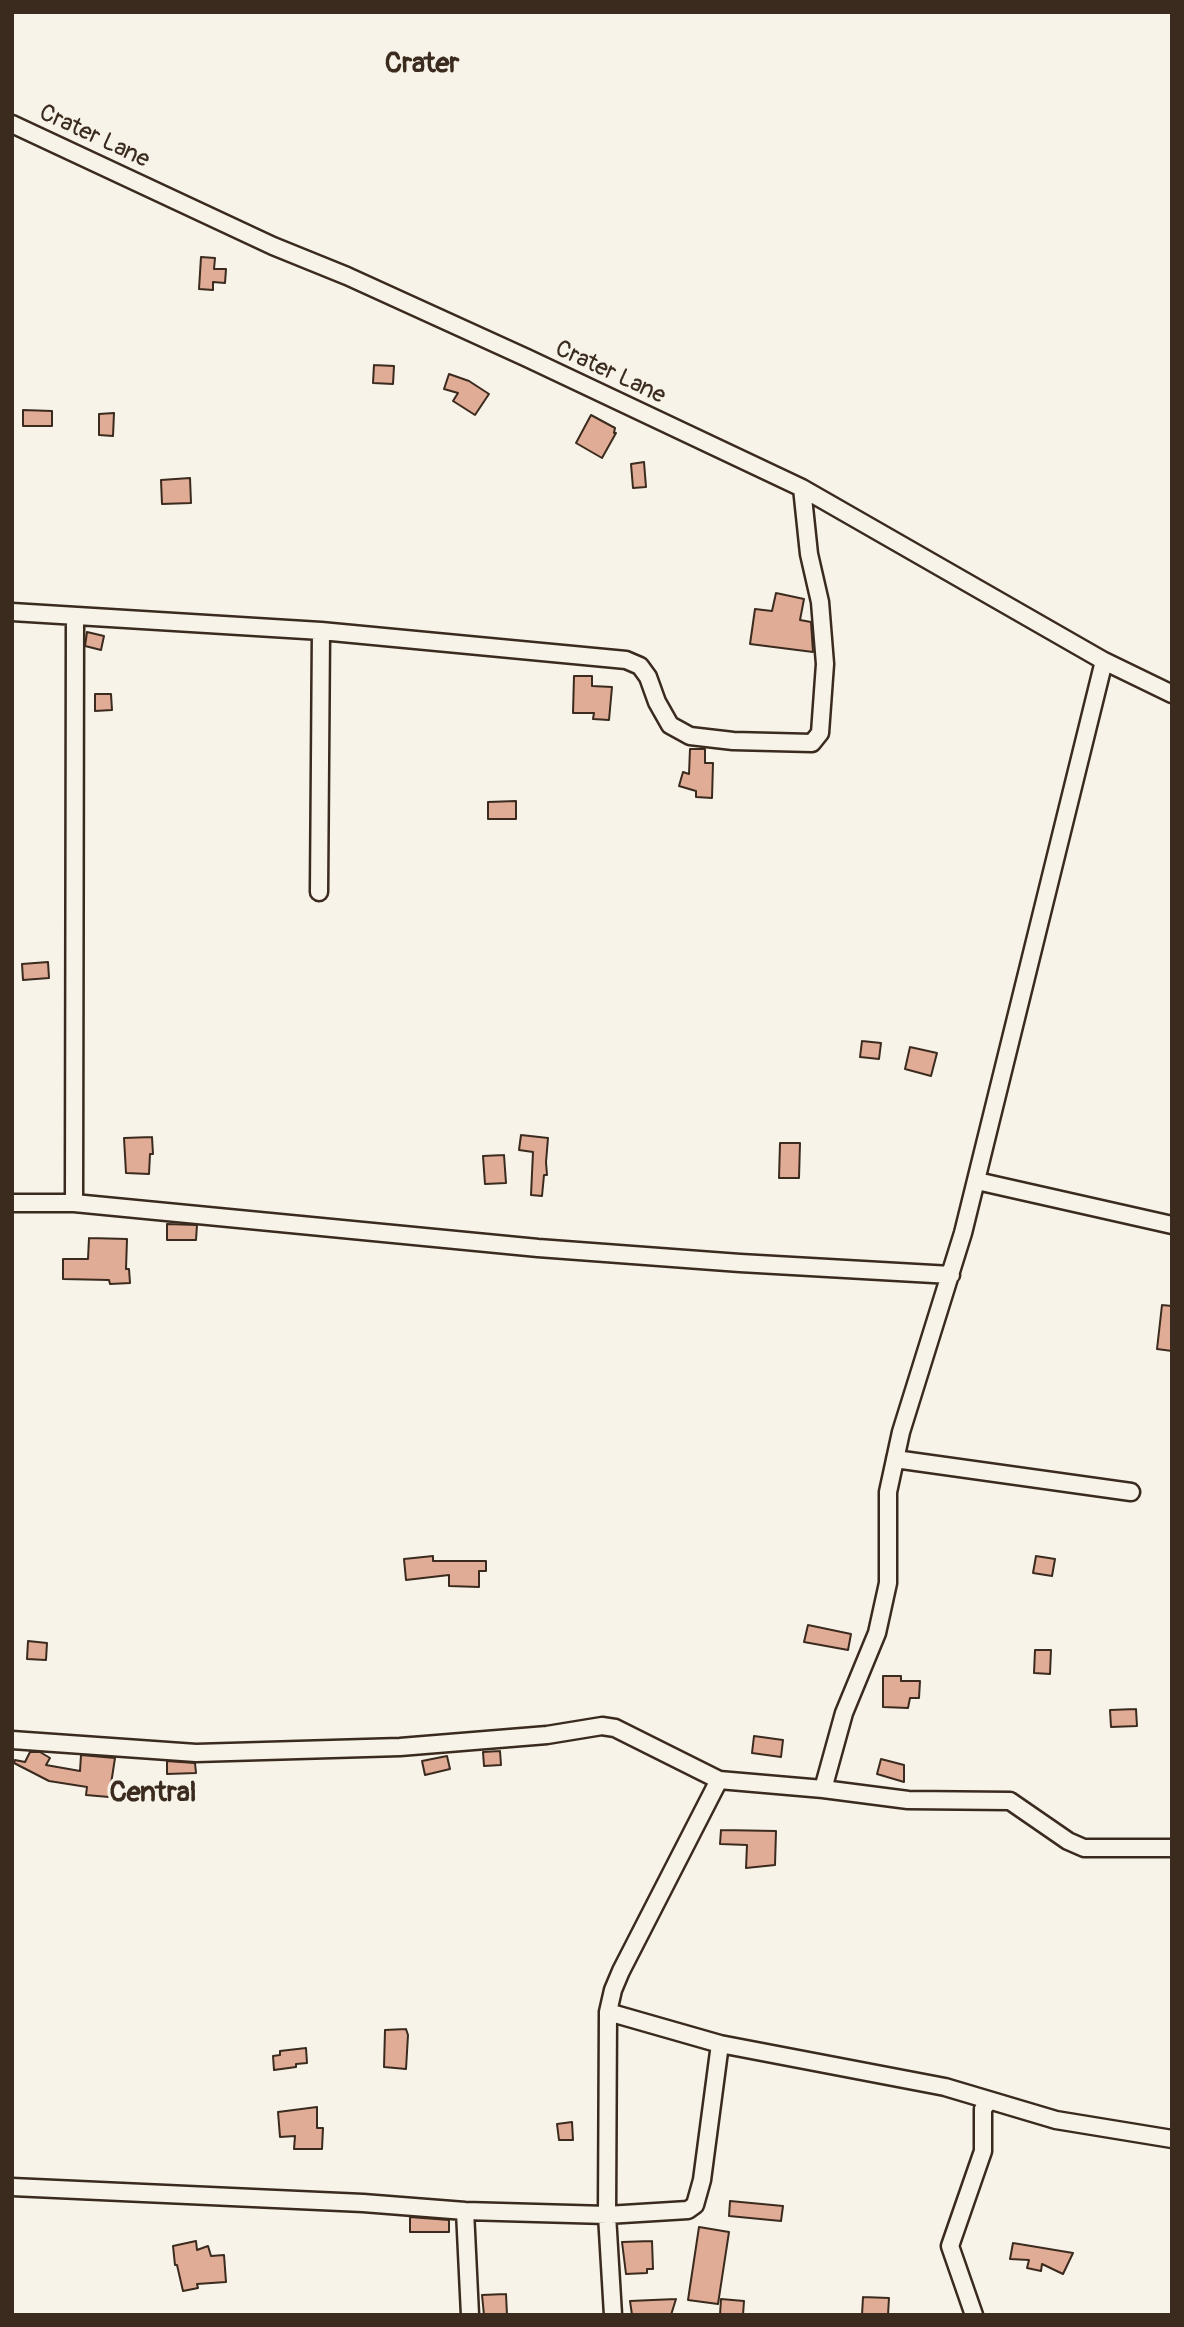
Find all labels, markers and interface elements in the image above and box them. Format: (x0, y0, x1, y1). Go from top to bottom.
district label: Crater (385, 48, 459, 82)
street label: Crater Lane (34, 99, 154, 175)
street label: Crater Lane (550, 335, 670, 411)
district label: Central (109, 1777, 197, 1811)

